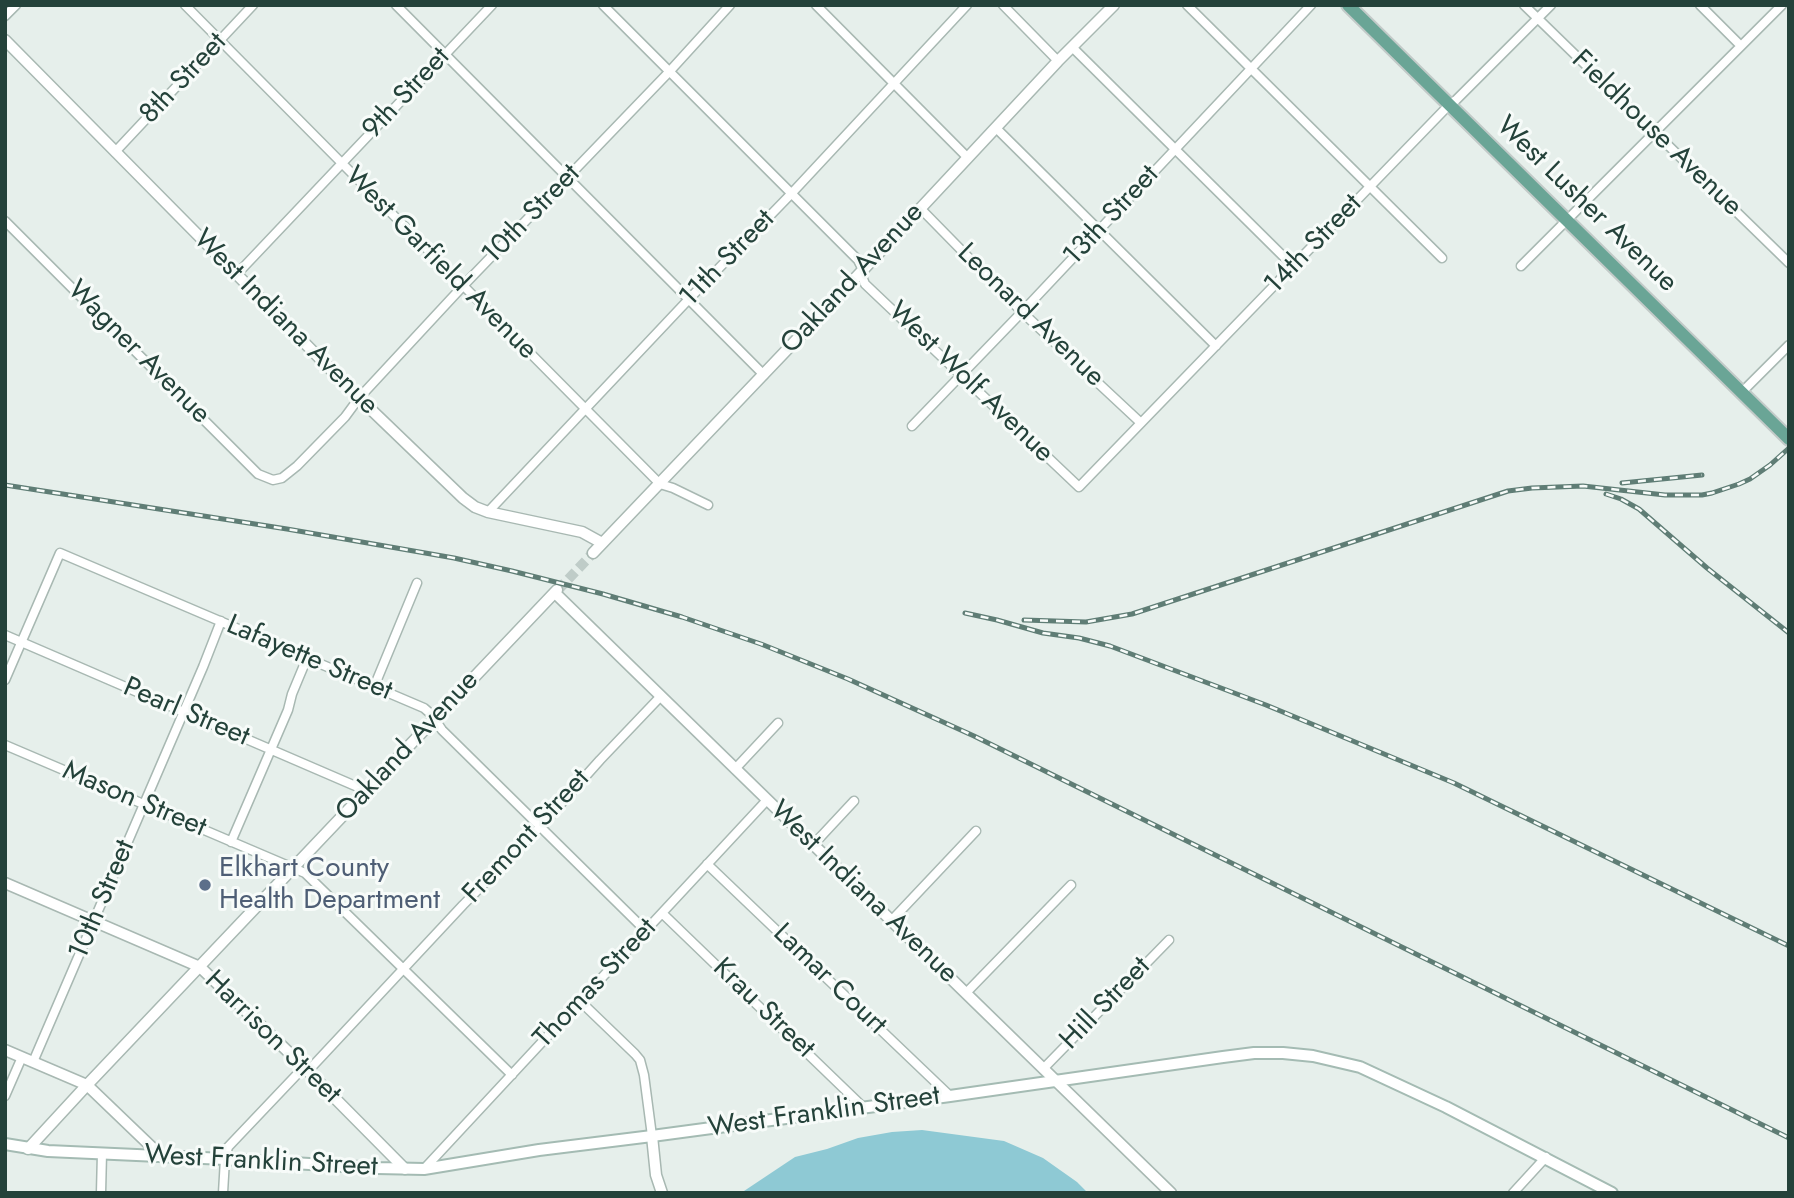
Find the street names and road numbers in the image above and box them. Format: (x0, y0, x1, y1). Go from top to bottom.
street label: 8th Street (134, 27, 234, 131)
street label: 9th Street (356, 41, 458, 147)
street label: Fieldhouse Avenue (1564, 44, 1748, 224)
street label: West Lusher Avenue (1488, 110, 1684, 300)
street label: 10th Street (476, 158, 588, 272)
street label: 13th Street (1057, 159, 1167, 273)
street label: West Garfield Avenue (337, 161, 543, 367)
street label: 14th Street (1258, 188, 1370, 302)
street label: Oakland Avenue (775, 197, 931, 361)
street label: 11th Street (674, 204, 782, 314)
street label: West Indiana Avenue (185, 223, 385, 423)
street label: Leonard Avenue (949, 237, 1111, 395)
street label: Wagner Avenue (59, 274, 217, 432)
street label: West Wolf Avenue (880, 295, 1060, 471)
street label: Lafayette Street (221, 609, 397, 709)
street label: Oakland Avenue (330, 665, 486, 829)
street label: Pearl Street (118, 671, 254, 755)
street label: Mason Street (57, 755, 211, 845)
street label: Fremont Street (456, 763, 598, 911)
street label: West Indiana Avenue (762, 795, 964, 991)
street label: 10th Street (63, 835, 143, 965)
street label: Thomas Street (528, 912, 664, 1056)
street label: Lamar Court (765, 918, 893, 1042)
street label: Hill Street (1054, 951, 1158, 1057)
street label: Krau Street (705, 952, 821, 1066)
street label: Harrison Street (197, 965, 347, 1111)
street label: West Franklin Street (706, 1080, 942, 1146)
street label: West Franklin Street (144, 1139, 378, 1185)

